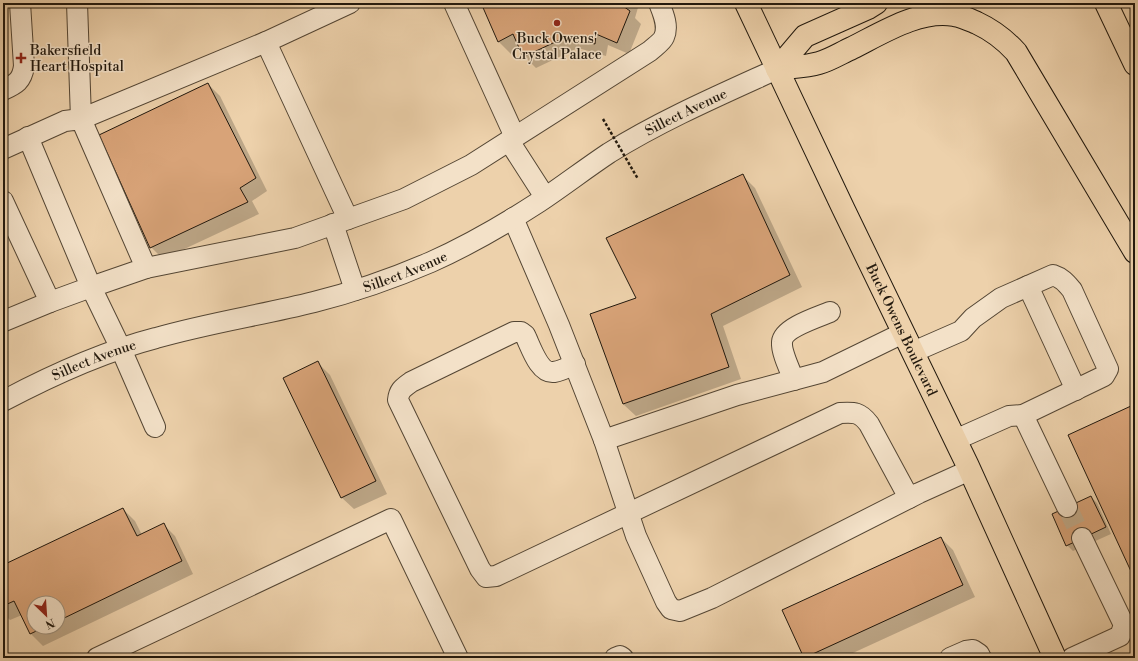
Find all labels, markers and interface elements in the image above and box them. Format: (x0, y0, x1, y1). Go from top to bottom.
marker: Buck Owens' Crystal Palace (552, 18, 562, 28)
place label: Buck Owens' Crystal Palace (512, 30, 602, 64)
place label: Bakersfield Heart Hospital (29, 42, 124, 76)
marker: Bakersfield Heart Hospital (15, 52, 27, 64)
street label: Sillect Avenue (642, 85, 730, 140)
street label: Sillect Avenue (361, 248, 451, 297)
street label: Buck Owens Boulevard (861, 260, 941, 399)
street label: Sillect Avenue (49, 336, 139, 385)
north arrow (26, 595, 66, 635)
text: N (43, 615, 57, 631)

